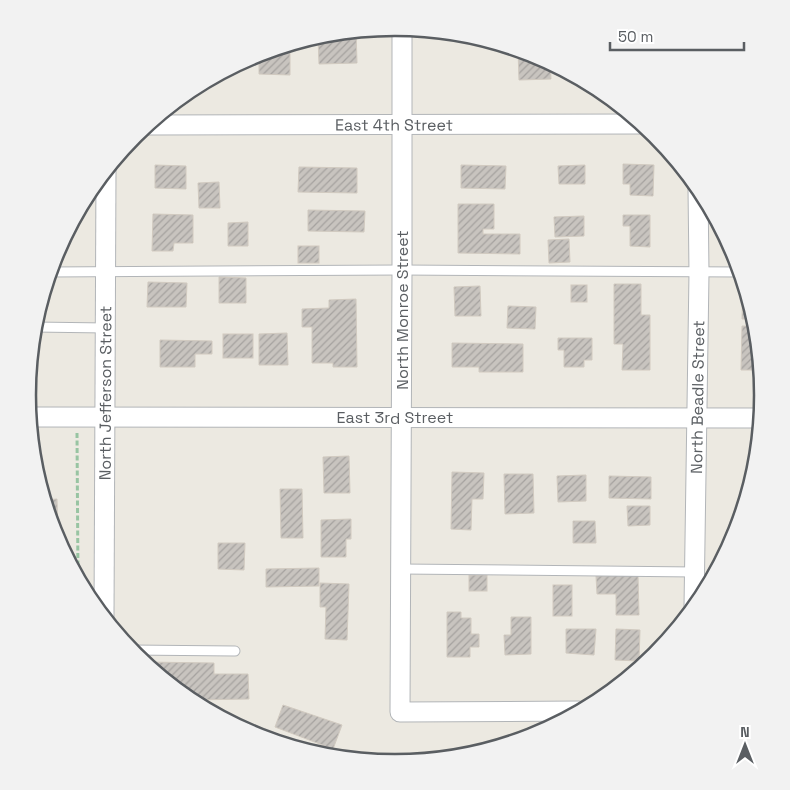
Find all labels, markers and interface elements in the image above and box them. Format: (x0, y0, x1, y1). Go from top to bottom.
scale bar (610, 20, 744, 52)
text: 50 m (618, 27, 653, 46)
street label: East 4th Street (335, 114, 453, 136)
street label: North Monroe Street (392, 230, 413, 390)
street label: North Jefferson Street (95, 306, 116, 480)
street label: North Beadle Street (686, 320, 709, 474)
street label: East 3rd Street (337, 407, 453, 429)
north arrow (720, 720, 770, 770)
text: N (740, 723, 750, 741)

